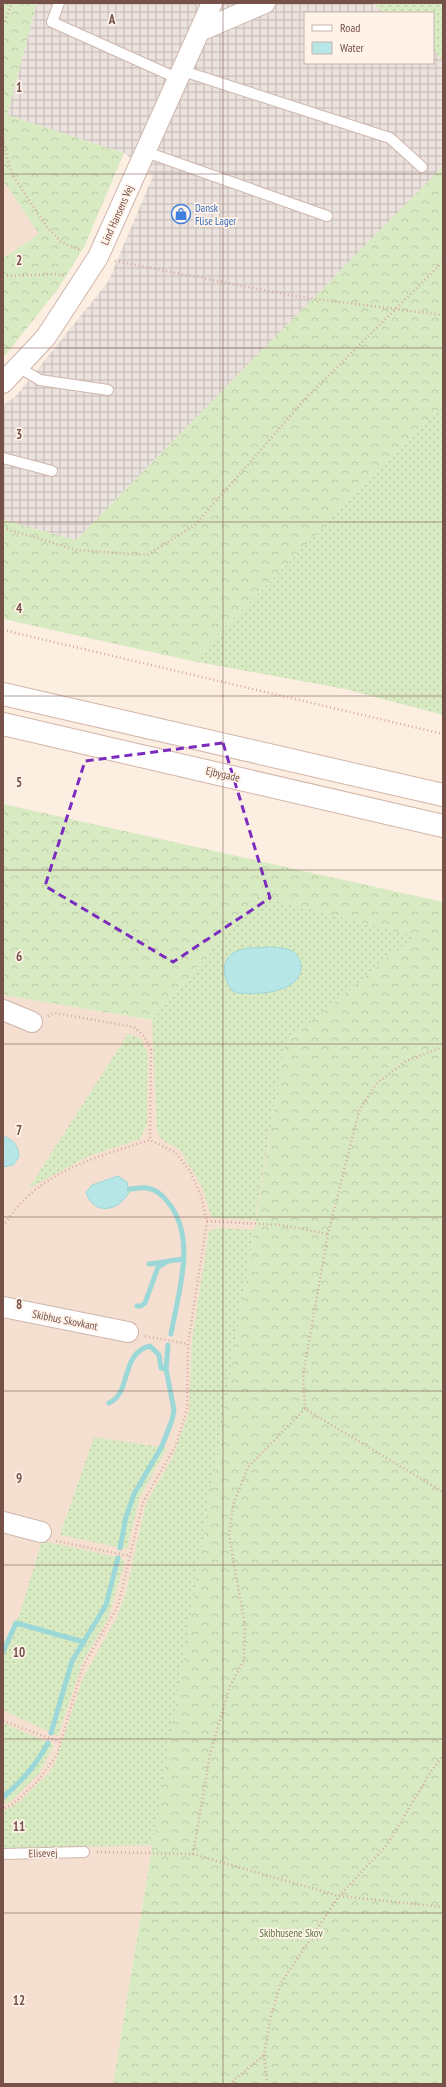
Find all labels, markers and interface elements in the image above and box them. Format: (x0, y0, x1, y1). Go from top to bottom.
text: A (108, 11, 116, 28)
legend (304, 12, 434, 64)
text: Road (340, 20, 360, 35)
text: Water (340, 40, 365, 55)
text: 1 (16, 79, 22, 96)
street label: Lind Hansens Vej (98, 183, 136, 247)
place label: Dansk Flise Lager (195, 201, 236, 228)
shop icon: Dansk Flise Lager (170, 203, 192, 225)
text: 2 (16, 252, 22, 269)
text: 3 (16, 426, 22, 443)
text: 4 (16, 600, 23, 617)
street label: Ejbygade (205, 763, 242, 785)
text: 5 (16, 774, 22, 791)
text: 6 (16, 948, 22, 965)
text: 7 (16, 1122, 22, 1139)
text: 8 (16, 1296, 22, 1313)
street label: Skibhus Skovkant (31, 1307, 99, 1333)
text: 9 (16, 1470, 22, 1487)
text: 10 (13, 1644, 25, 1661)
text: 11 (13, 1818, 25, 1835)
street label: Elisevej (28, 1845, 58, 1861)
park label: Skibhusene Skov (259, 1926, 323, 1940)
text: 12 (13, 1992, 25, 2009)

